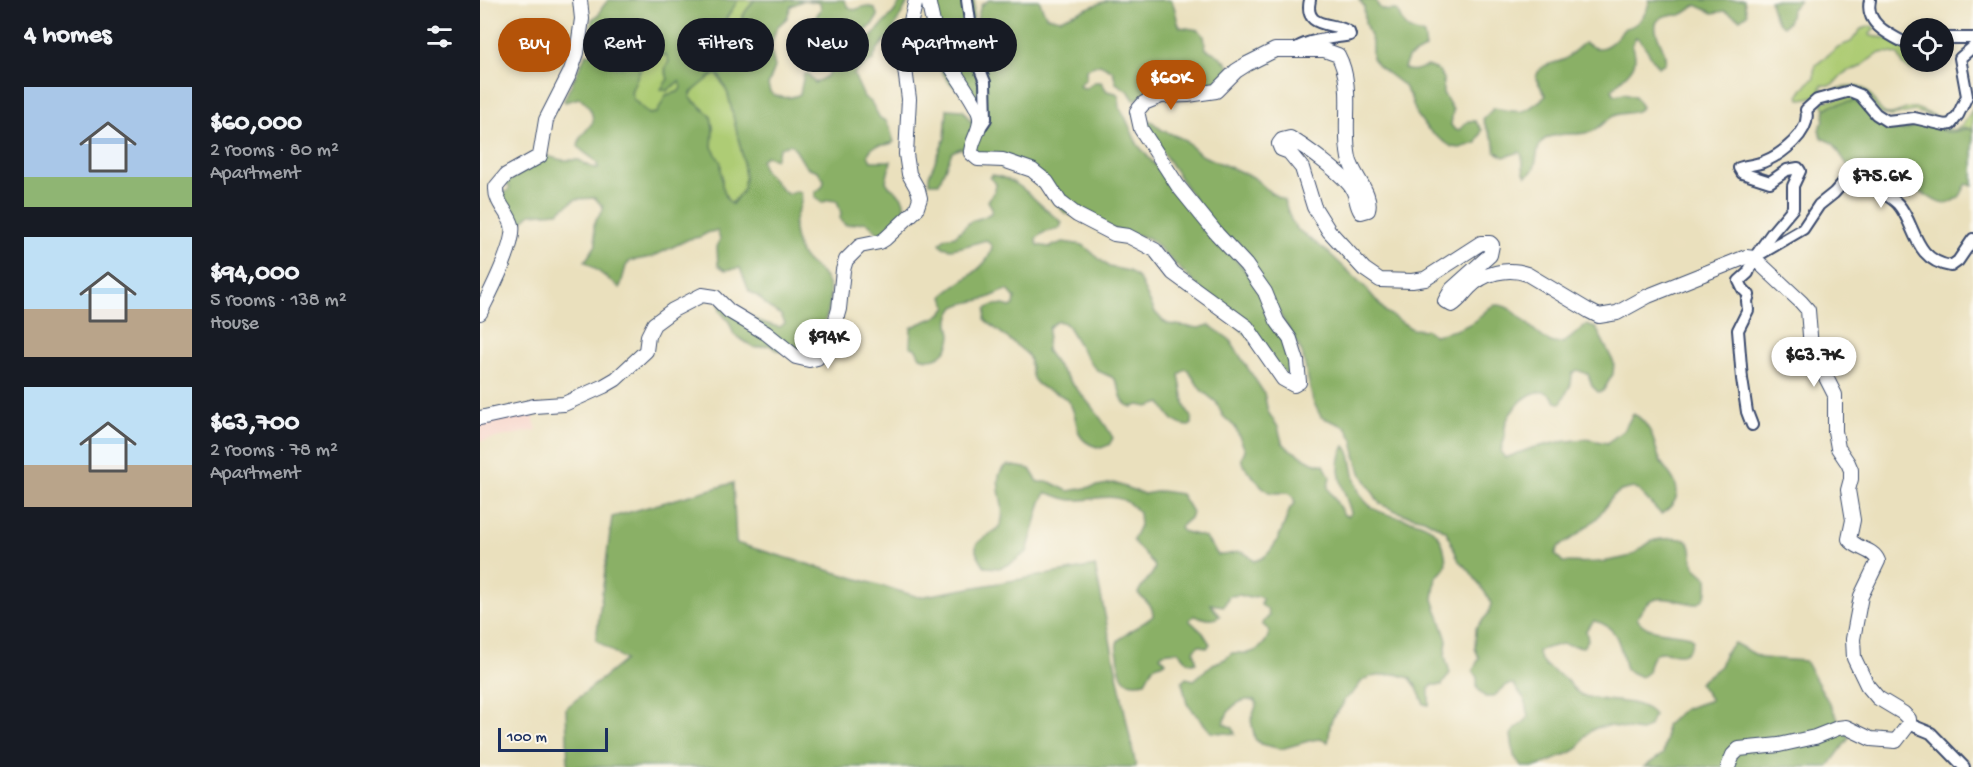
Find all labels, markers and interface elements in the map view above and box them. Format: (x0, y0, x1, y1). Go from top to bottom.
chip: Buy (498, 18, 571, 72)
chip: Rent (583, 18, 665, 72)
chip: Filters (677, 18, 774, 72)
chip: New (786, 18, 869, 72)
chip: Apartment (881, 18, 1017, 72)
map controls (1900, 18, 1954, 72)
button: locate (1900, 18, 1954, 72)
icon: filters (423, 20, 456, 53)
text: 4 homes (24, 21, 111, 52)
pin: $60K (1135, 60, 1207, 111)
text: $60K (1150, 68, 1192, 91)
text: $60,000 (210, 109, 302, 140)
icon: home (72, 111, 144, 183)
text: 2 rooms · 80 m² (210, 140, 339, 163)
pin: $75.6K (1832, 158, 1930, 209)
text: Apartment (210, 163, 300, 186)
text: $75.6K (1852, 166, 1910, 189)
text: $94,000 (210, 259, 299, 290)
icon: home (72, 261, 144, 333)
text: 5 rooms · 138 m² (210, 290, 347, 313)
text: House (210, 313, 259, 336)
pin: $94K (792, 319, 864, 370)
text: $94K (808, 327, 848, 350)
pin: $63.7K (1765, 337, 1863, 388)
text: $63.7K (1785, 345, 1843, 368)
text: $63,700 (210, 409, 300, 440)
icon: home (72, 411, 144, 483)
text: 2 rooms · 78 m² (210, 440, 338, 463)
text: Apartment (210, 463, 300, 486)
scale bar (498, 725, 608, 752)
text: 100 m (507, 729, 547, 748)

